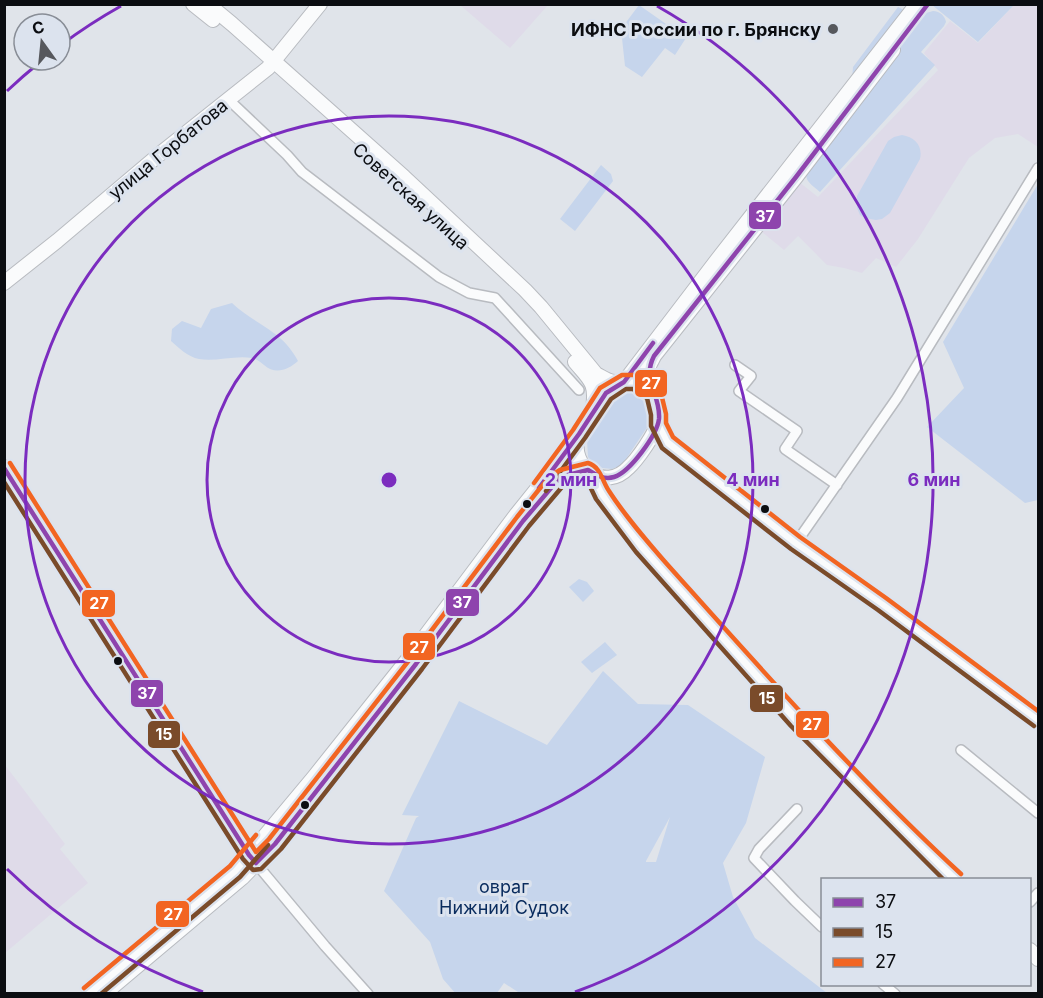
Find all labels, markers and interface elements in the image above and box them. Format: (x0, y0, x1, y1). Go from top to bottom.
north arrow (12, 12, 72, 72)
text: С (30, 16, 47, 39)
place label: ИФНС России по г. Брянску (571, 19, 821, 40)
marker: ИФНС России по г. Брянску (826, 22, 840, 36)
street label: улица Горбатова (104, 95, 232, 203)
street label: Советская улица (349, 138, 473, 254)
line badge: 37 (748, 201, 782, 230)
text: 37 (755, 206, 775, 226)
line badge: 27 (634, 369, 668, 398)
text: 27 (641, 373, 661, 393)
text: 2 мин (545, 469, 597, 490)
text: 4 мин (726, 469, 780, 490)
text: 6 мин (908, 469, 960, 490)
centre of rings (379, 470, 399, 490)
unlabelled marker (521, 498, 533, 510)
unlabelled marker (759, 503, 771, 515)
line badge: 37 (445, 588, 480, 617)
line badge: 27 (81, 589, 116, 618)
text: 37 (452, 592, 472, 612)
text: 27 (89, 593, 109, 613)
line badge: 27 (402, 632, 436, 661)
text: 27 (409, 637, 429, 657)
unlabelled marker (112, 655, 124, 667)
line badge: 37 (130, 679, 164, 708)
text: 37 (137, 683, 157, 703)
line badge: 15 (749, 684, 784, 713)
text: 15 (758, 688, 776, 708)
line badge: 27 (795, 710, 830, 739)
text: 27 (802, 714, 822, 734)
line badge: 15 (147, 720, 181, 749)
text: 15 (155, 724, 173, 744)
unlabelled marker (299, 799, 311, 811)
park label: овраг Нижний Судок (439, 876, 569, 918)
legend (821, 878, 1031, 986)
text: 37 (875, 891, 896, 912)
line badge: 27 (155, 900, 190, 928)
text: 27 (163, 904, 183, 924)
text: 15 (875, 921, 893, 942)
text: 27 (875, 951, 896, 972)

